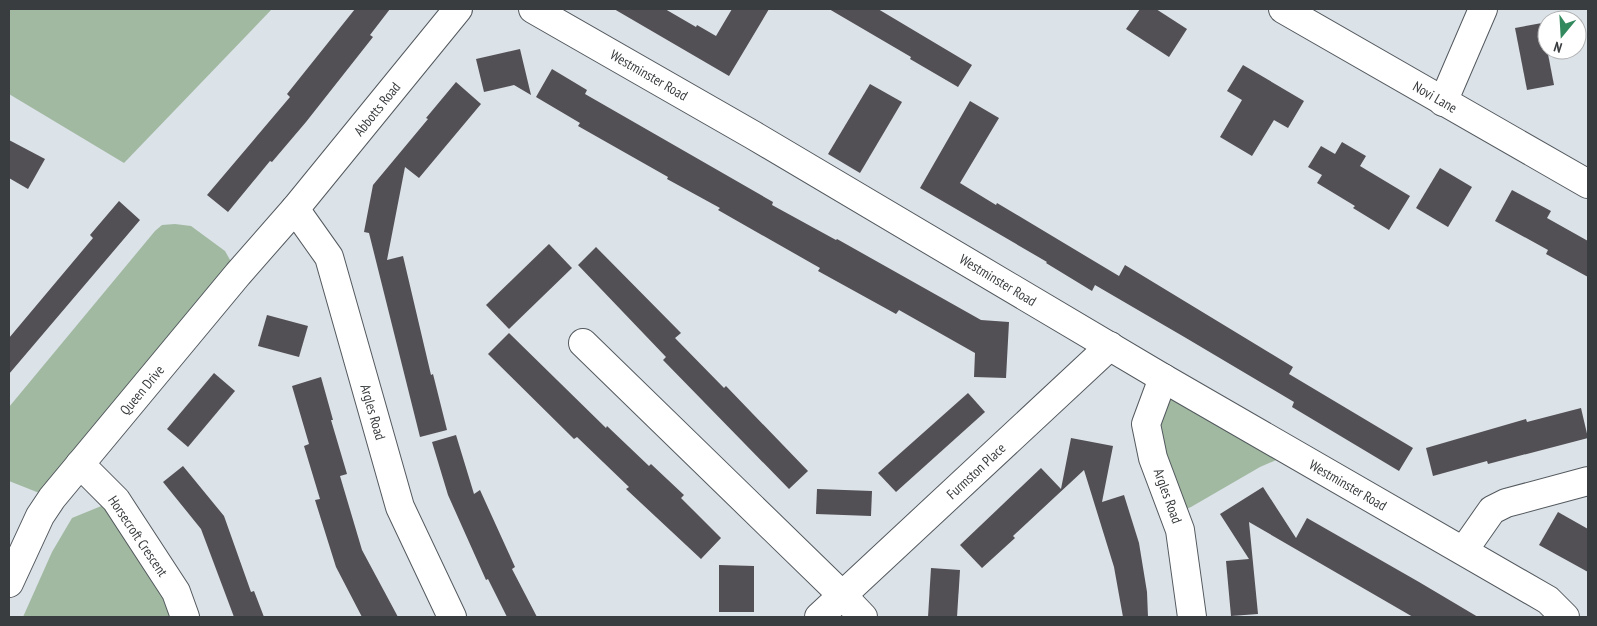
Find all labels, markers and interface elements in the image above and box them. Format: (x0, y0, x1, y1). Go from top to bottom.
north arrow (1537, 10, 1587, 60)
text: N (1552, 38, 1564, 57)
street label: Westminster Road (607, 46, 691, 104)
street label: Novi Lane (1410, 77, 1460, 117)
street label: Abbotts Road (350, 78, 404, 140)
street label: Westminster Road (956, 250, 1040, 310)
street label: Queen Drive (116, 361, 168, 419)
street label: Argles Road (356, 382, 390, 442)
street label: Furmston Place (943, 439, 1009, 503)
street label: Westminster Road (1306, 456, 1390, 514)
street label: Argles Road (1150, 466, 1186, 526)
street label: Horsecroft Crescent (104, 492, 172, 580)

